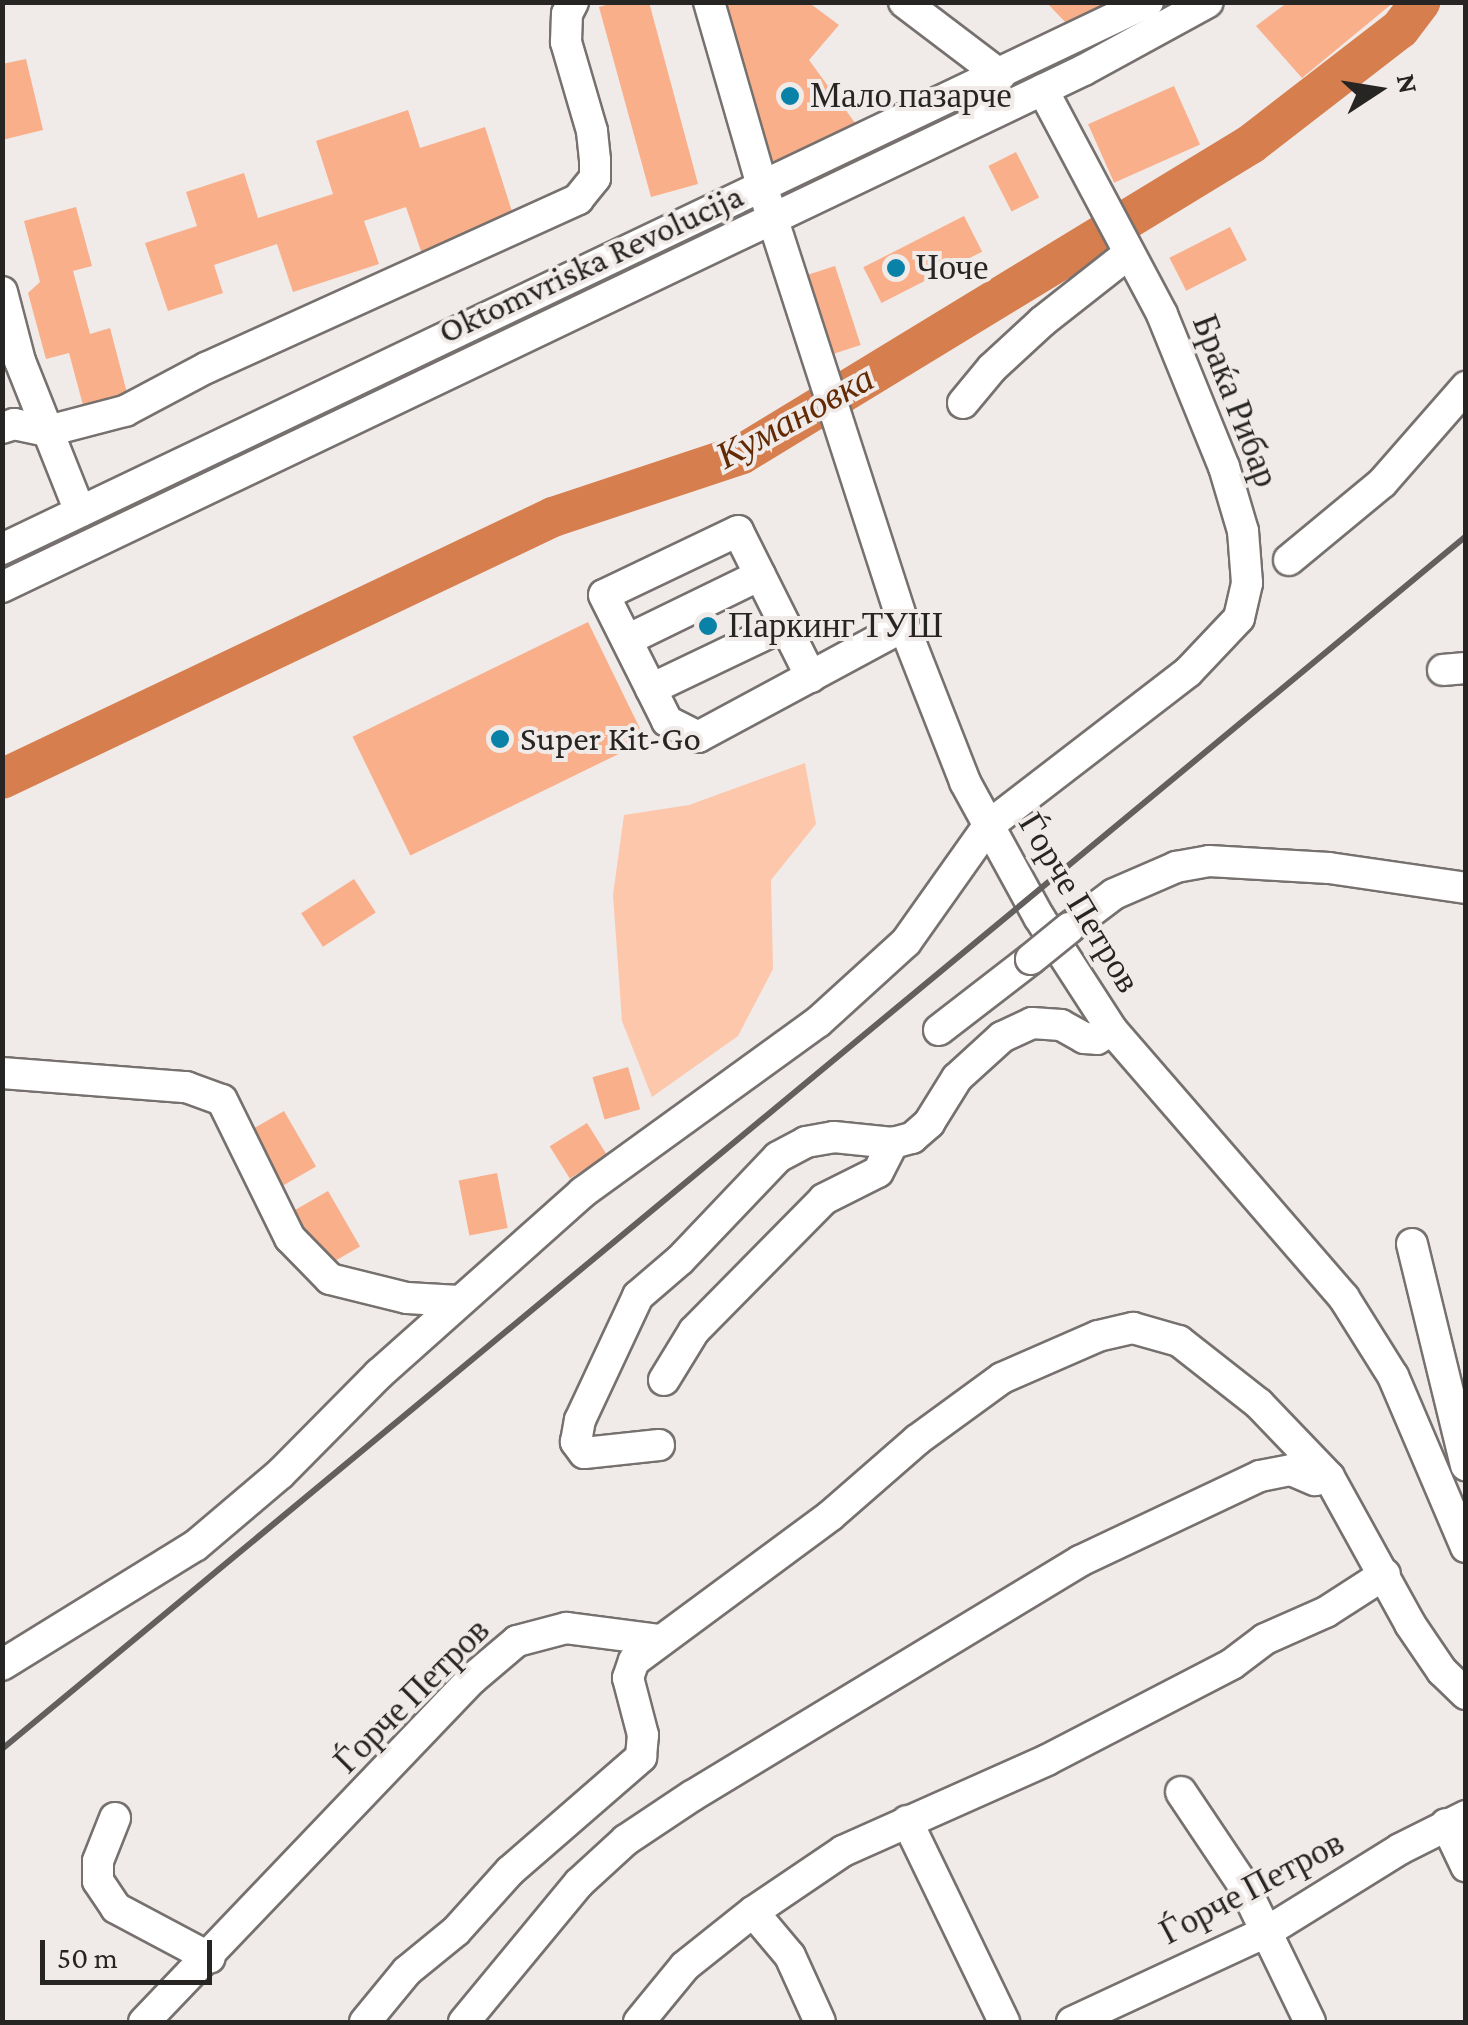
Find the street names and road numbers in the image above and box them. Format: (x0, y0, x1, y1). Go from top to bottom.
street label: Oktomvriska Revolucija (432, 175, 750, 353)
street label: Браќа Рибар (1183, 309, 1287, 493)
street label: Ѓорче Петров (1009, 806, 1149, 1000)
street label: Ѓорче Петров (326, 1610, 498, 1782)
street label: Ѓорче Петров (1153, 1822, 1351, 1954)

